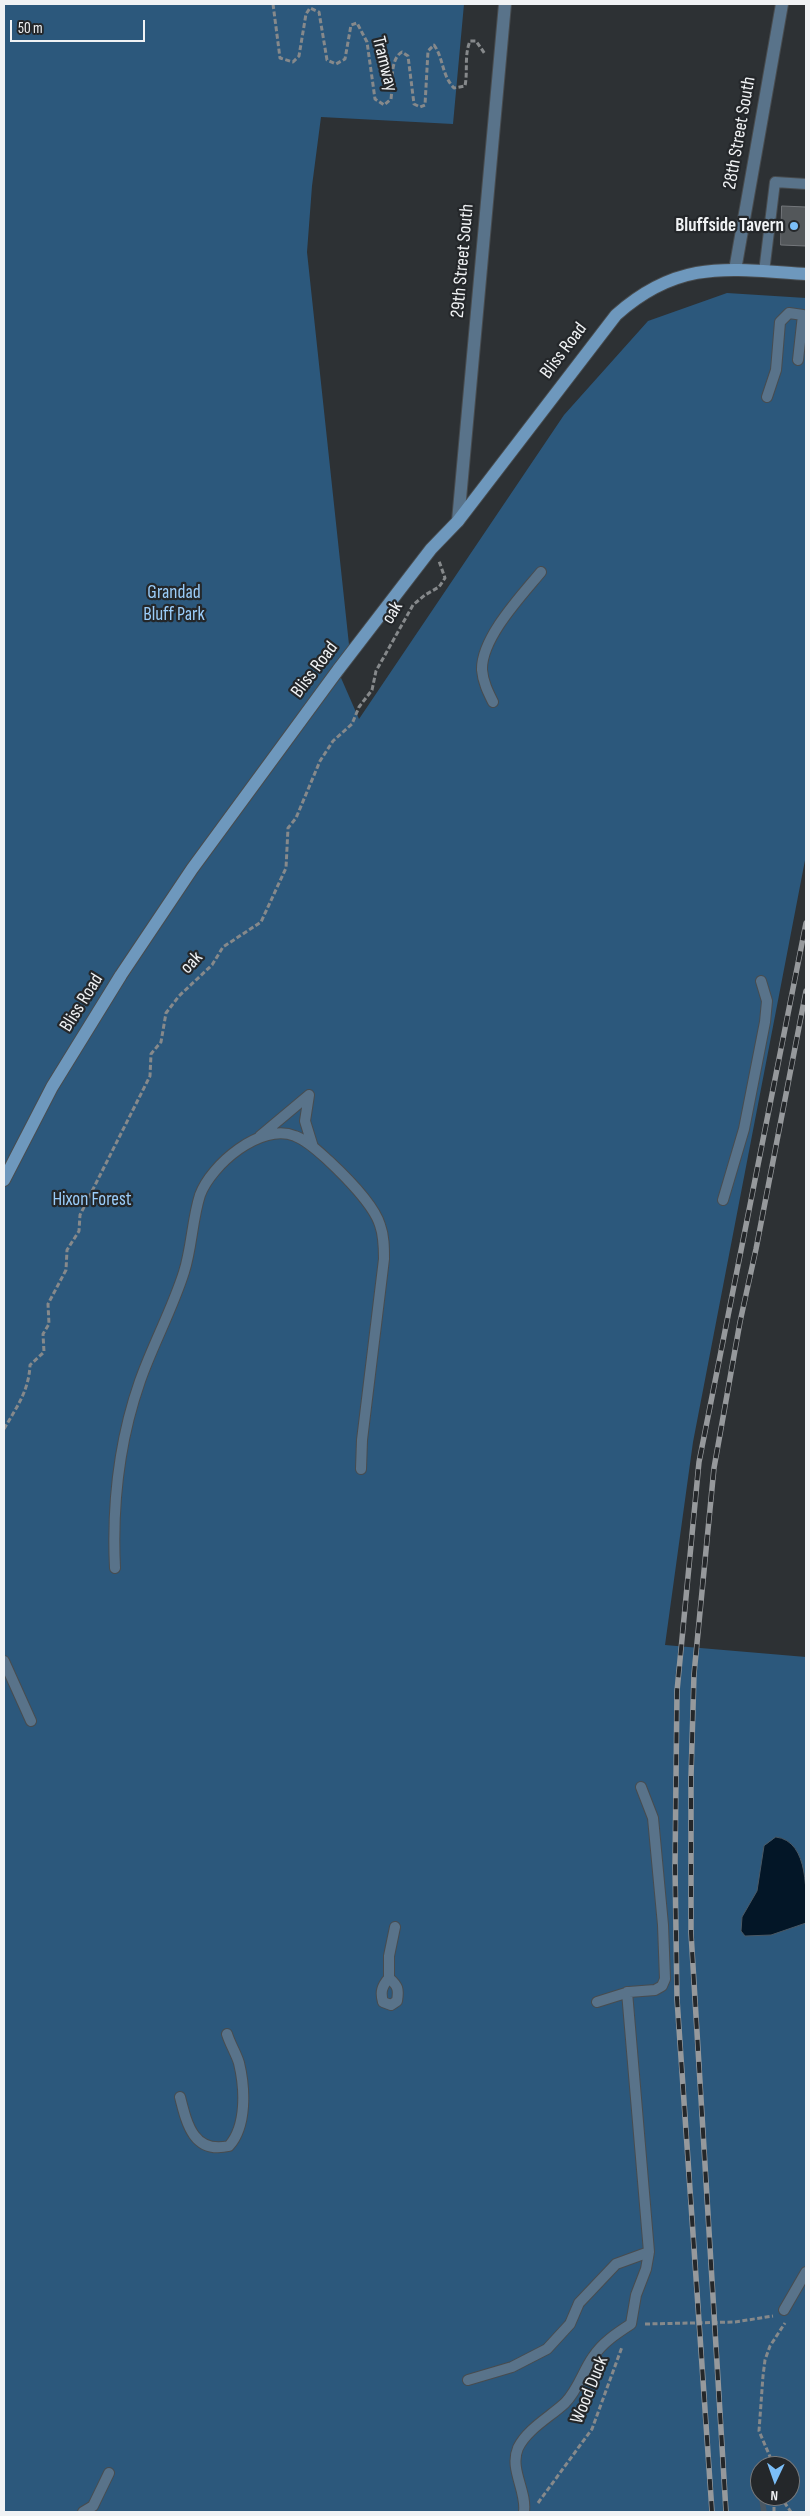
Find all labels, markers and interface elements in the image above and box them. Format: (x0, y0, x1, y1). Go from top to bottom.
scale bar (12, 10, 148, 42)
text: 50 m (18, 19, 43, 38)
street label: Tramway (366, 34, 402, 94)
street label: 28th Street South (719, 75, 761, 191)
street label: 29th Street South (447, 203, 479, 319)
place label: Bluffside Tavern (675, 215, 784, 237)
marker: Bluffside Tavern (788, 220, 800, 232)
street label: Bliss Road (536, 319, 592, 383)
park label: Grandad Bluff Park (143, 582, 205, 626)
street label: oak (377, 598, 409, 628)
street label: Bliss Road (287, 638, 343, 702)
street label: oak (176, 947, 208, 979)
street label: Bliss Road (55, 970, 109, 1036)
park label: Hixon Forest (52, 1189, 132, 1211)
street label: Wood Duck (566, 2353, 614, 2427)
north arrow (750, 2456, 800, 2506)
text: N (770, 2487, 778, 2504)

